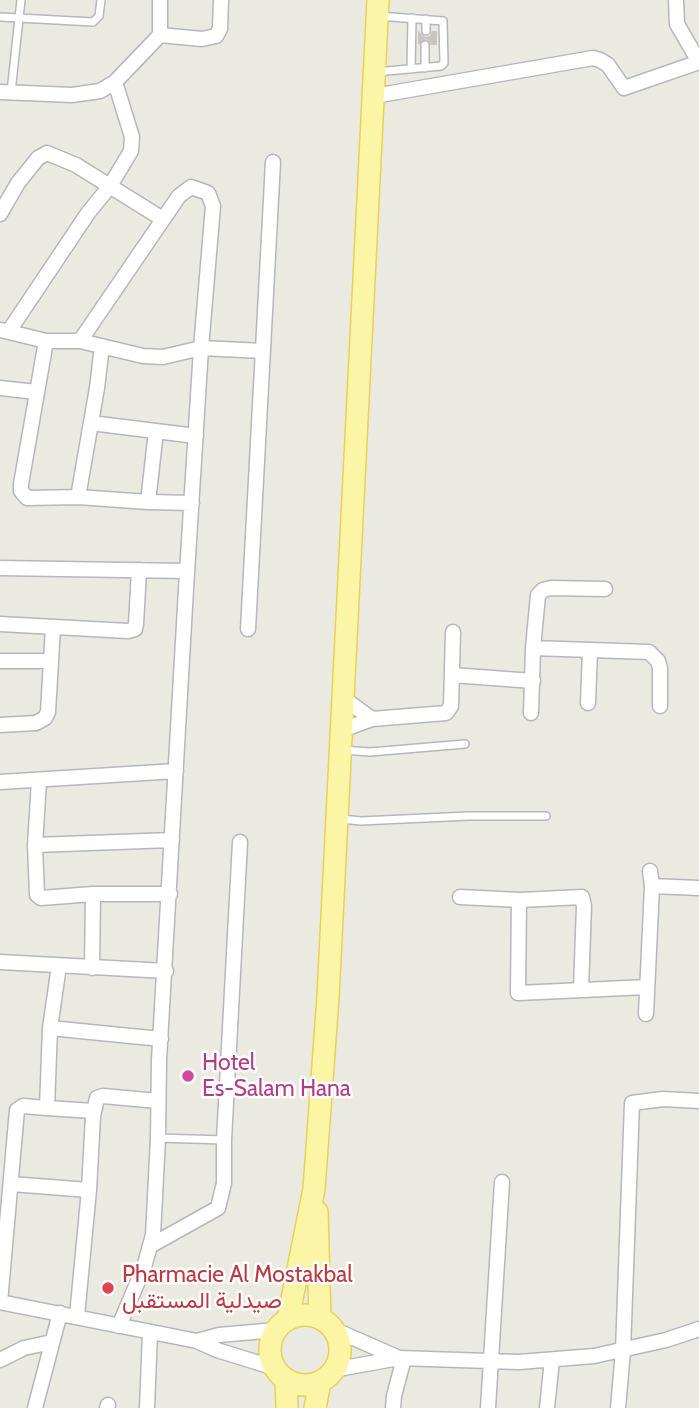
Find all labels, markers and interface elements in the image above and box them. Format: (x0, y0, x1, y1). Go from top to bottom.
place label: Hotel Es-Salam Hana (202, 1049, 351, 1103)
marker: Hotel Es-Salam Hana (180, 1068, 196, 1084)
place label: Pharmacie Al Mostakbal صيدلية المستقبل (122, 1261, 353, 1315)
marker: Pharmacie Al Mostakbal صيدلية المستقبل (100, 1280, 116, 1296)

